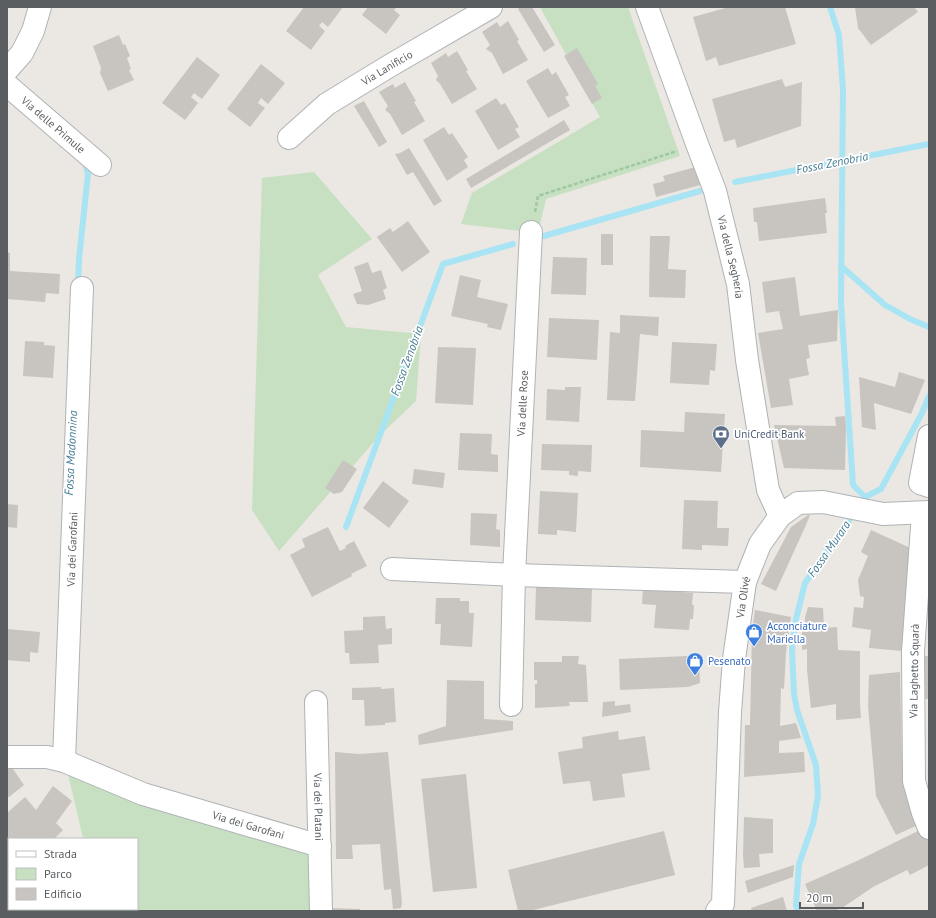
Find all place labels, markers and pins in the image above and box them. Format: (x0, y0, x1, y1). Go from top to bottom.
bank icon: UniCredit Bank (711, 424, 731, 449)
place label: UniCredit Bank (734, 427, 805, 441)
place label: Acconciature Mariella (767, 619, 827, 646)
shop icon: Acconciature Mariella (744, 622, 764, 647)
shop icon: Pesenato (685, 651, 705, 676)
place label: Pesenato (708, 654, 751, 668)

